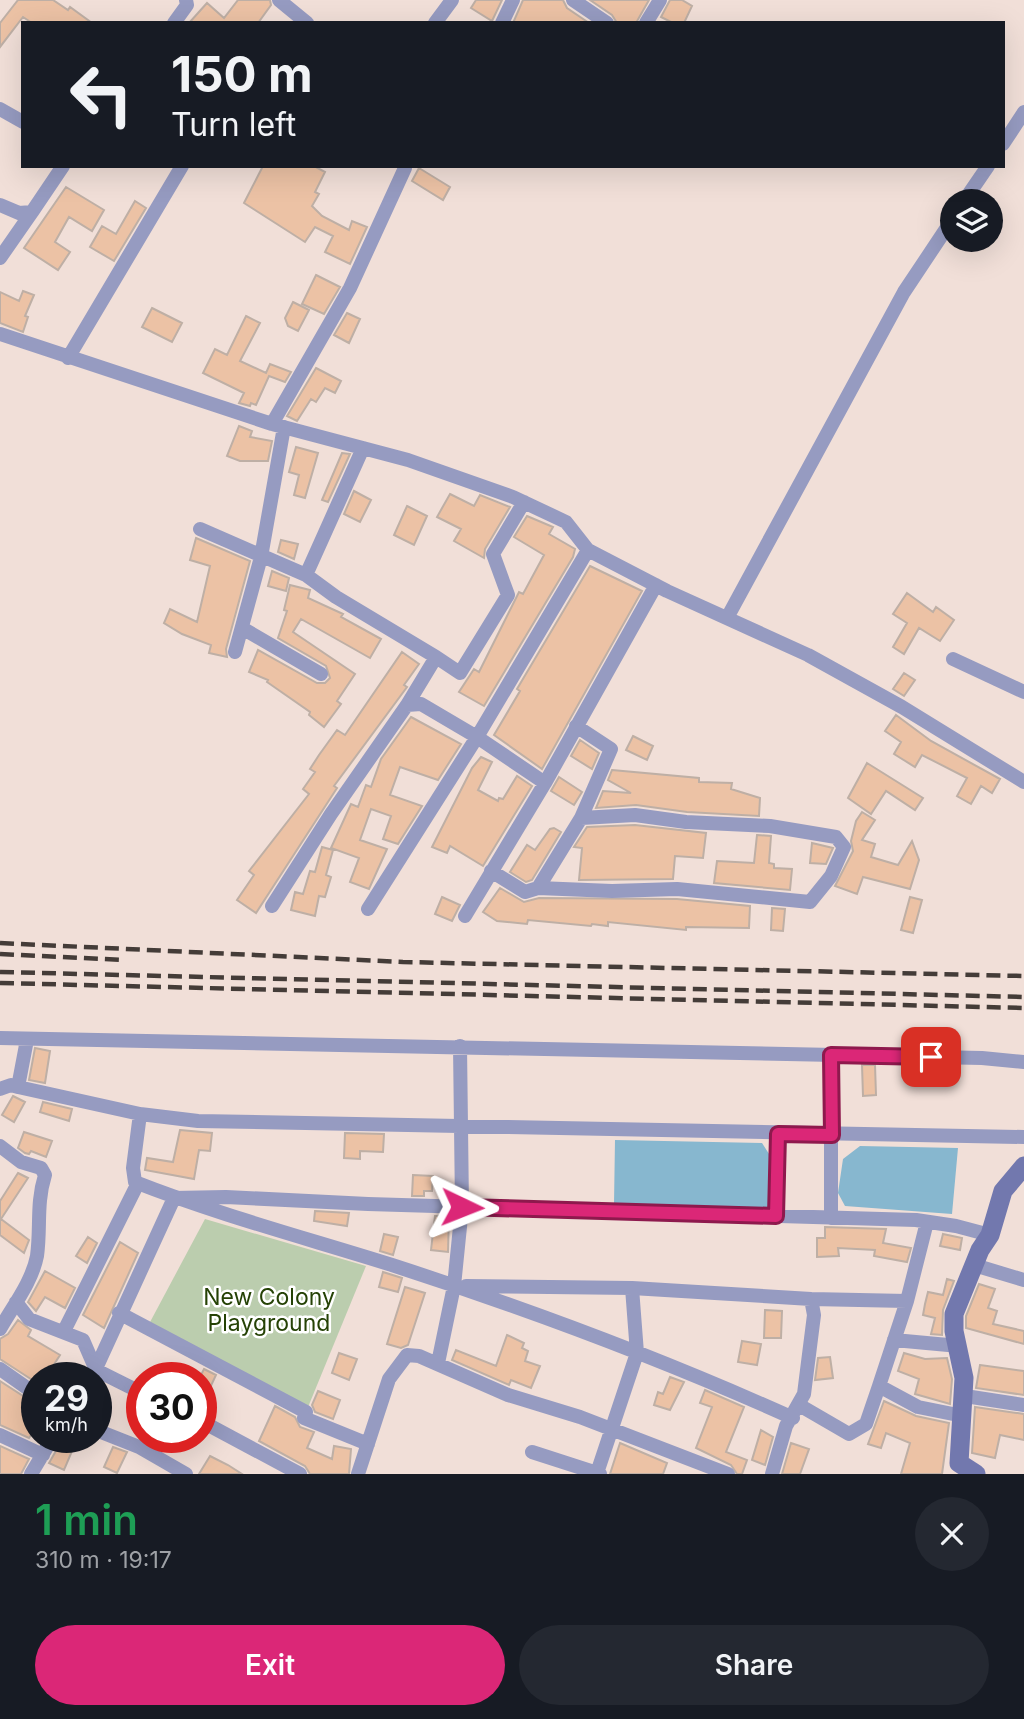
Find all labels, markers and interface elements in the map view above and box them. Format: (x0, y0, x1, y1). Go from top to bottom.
text: 150 m (171, 45, 313, 104)
icon: left (56, 49, 147, 140)
text: Turn left (171, 105, 296, 144)
map controls (940, 189, 1003, 252)
button: layers (940, 189, 1003, 252)
pin (901, 1027, 961, 1087)
icon: arrive (912, 1038, 950, 1076)
position arrow (425, 1170, 499, 1244)
park label: New Colony Playground (203, 1283, 335, 1337)
speed limit sign: 30 (126, 1362, 217, 1453)
text: 29 (44, 1377, 89, 1419)
text: km/h (45, 1414, 88, 1435)
text: 1 min (35, 1494, 138, 1545)
button: close (915, 1497, 989, 1571)
text: 310 m · 19:17 (35, 1546, 172, 1574)
button: Exit (35, 1625, 505, 1705)
button: Share (519, 1625, 989, 1705)

